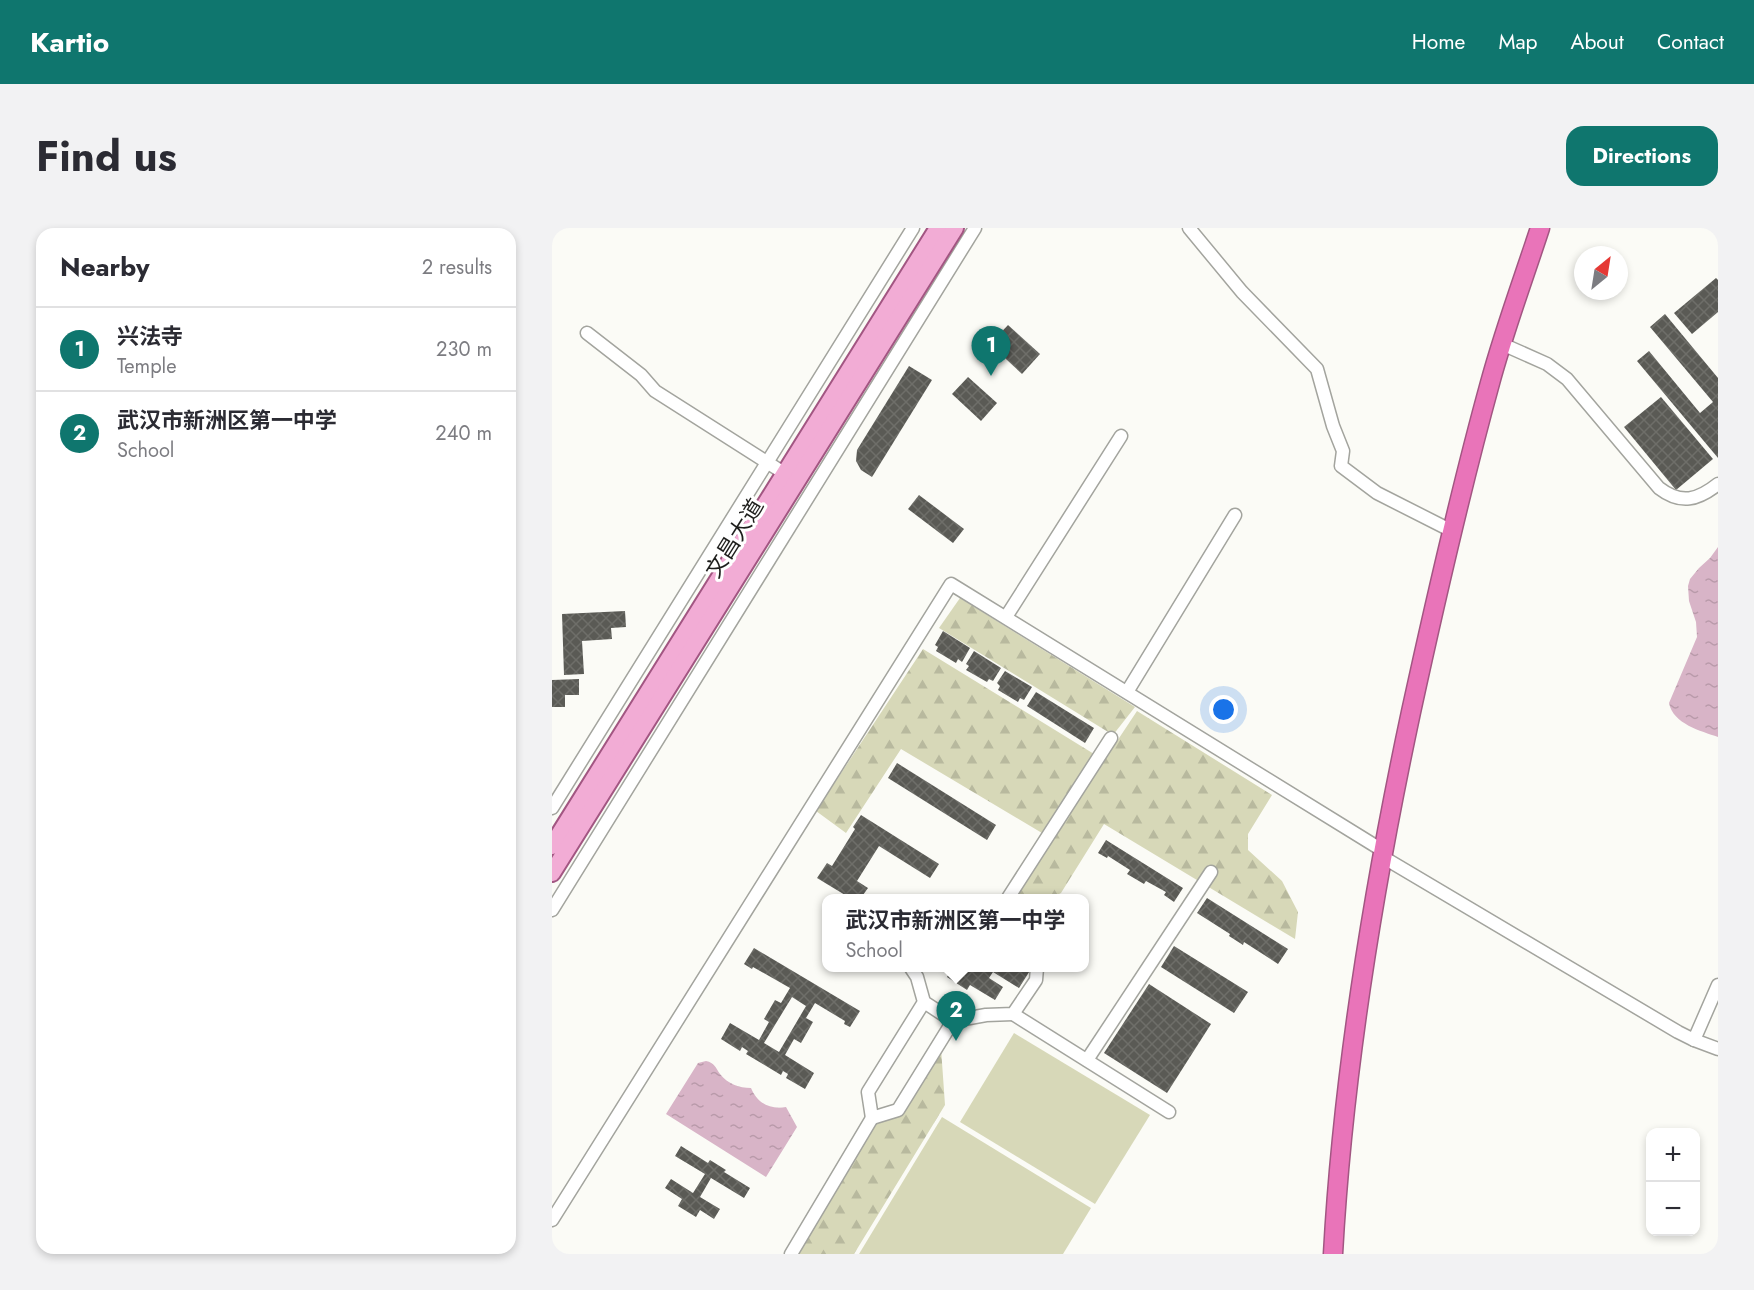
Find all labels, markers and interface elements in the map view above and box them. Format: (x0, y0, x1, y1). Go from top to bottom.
text: Kartio (30, 22, 109, 63)
text: Home (1412, 27, 1465, 57)
text: Map (1498, 27, 1538, 57)
text: About (1571, 27, 1624, 57)
text: Contact (1657, 27, 1724, 57)
text: Find us (36, 126, 177, 187)
button: Directions (1566, 126, 1718, 186)
north arrow (1574, 246, 1628, 300)
text: Nearby (60, 248, 149, 286)
text: 2 results (422, 253, 492, 282)
text: 兴法寺 (117, 320, 183, 352)
pin: 1 (972, 326, 1010, 376)
text: 1 (74, 335, 85, 364)
text: 230 m (436, 335, 492, 364)
text: Temple (117, 352, 177, 381)
text: 武汉市新洲区第一中学 (117, 404, 337, 436)
text: 2 (73, 419, 86, 448)
text: 240 m (435, 419, 492, 448)
text: School (117, 436, 174, 465)
street label: 文昌大道 (697, 492, 771, 584)
your location (1209, 695, 1238, 724)
popup (822, 894, 1089, 972)
text: 武汉市新洲区第一中学 (845, 904, 1066, 936)
text: School (845, 936, 903, 965)
pin: 2 (936, 992, 976, 1041)
map controls (1646, 1128, 1700, 1236)
button: + (1646, 1128, 1700, 1182)
button: − (1646, 1182, 1700, 1236)

